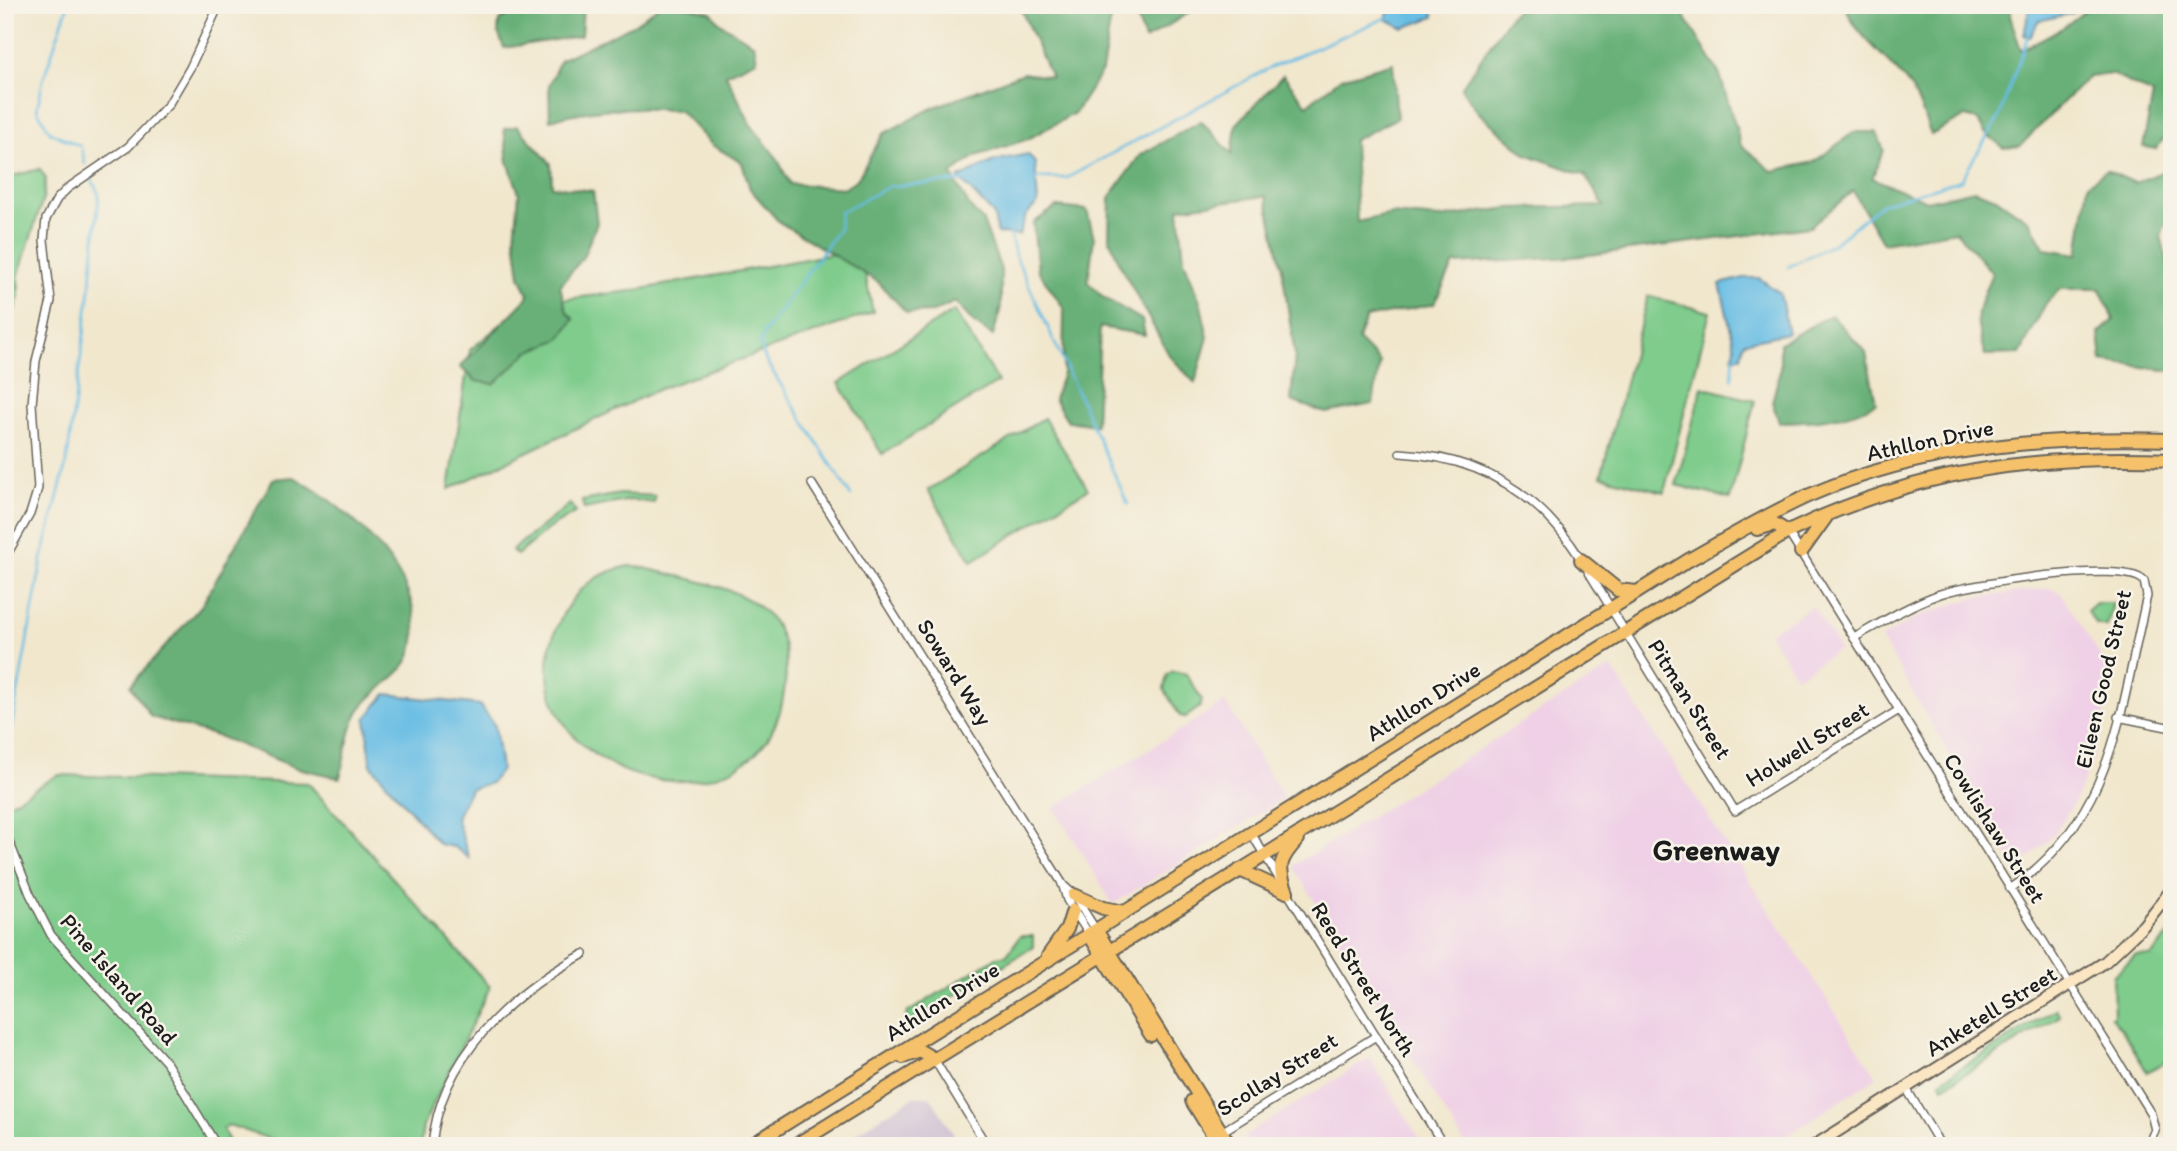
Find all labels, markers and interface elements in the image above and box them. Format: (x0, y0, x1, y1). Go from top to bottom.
street label: Athllon Drive (1864, 413, 1996, 467)
street label: Eileen Good Street (2069, 587, 2137, 771)
street label: Soward Way (911, 614, 999, 731)
street label: Pitman Street (1642, 634, 1738, 765)
street label: Athllon Drive (1361, 655, 1485, 747)
street label: Holwell Street (1740, 695, 1874, 793)
street label: Cowlishaw Street (1938, 748, 2052, 908)
district label: Greenway (1652, 831, 1781, 868)
street label: Reed Street North (1305, 897, 1423, 1062)
street label: Pine Island Road (54, 907, 184, 1051)
street label: Athllon Drive (880, 955, 1004, 1047)
street label: Anketell Street (1920, 959, 2062, 1062)
street label: Scollay Street (1211, 1026, 1343, 1122)

